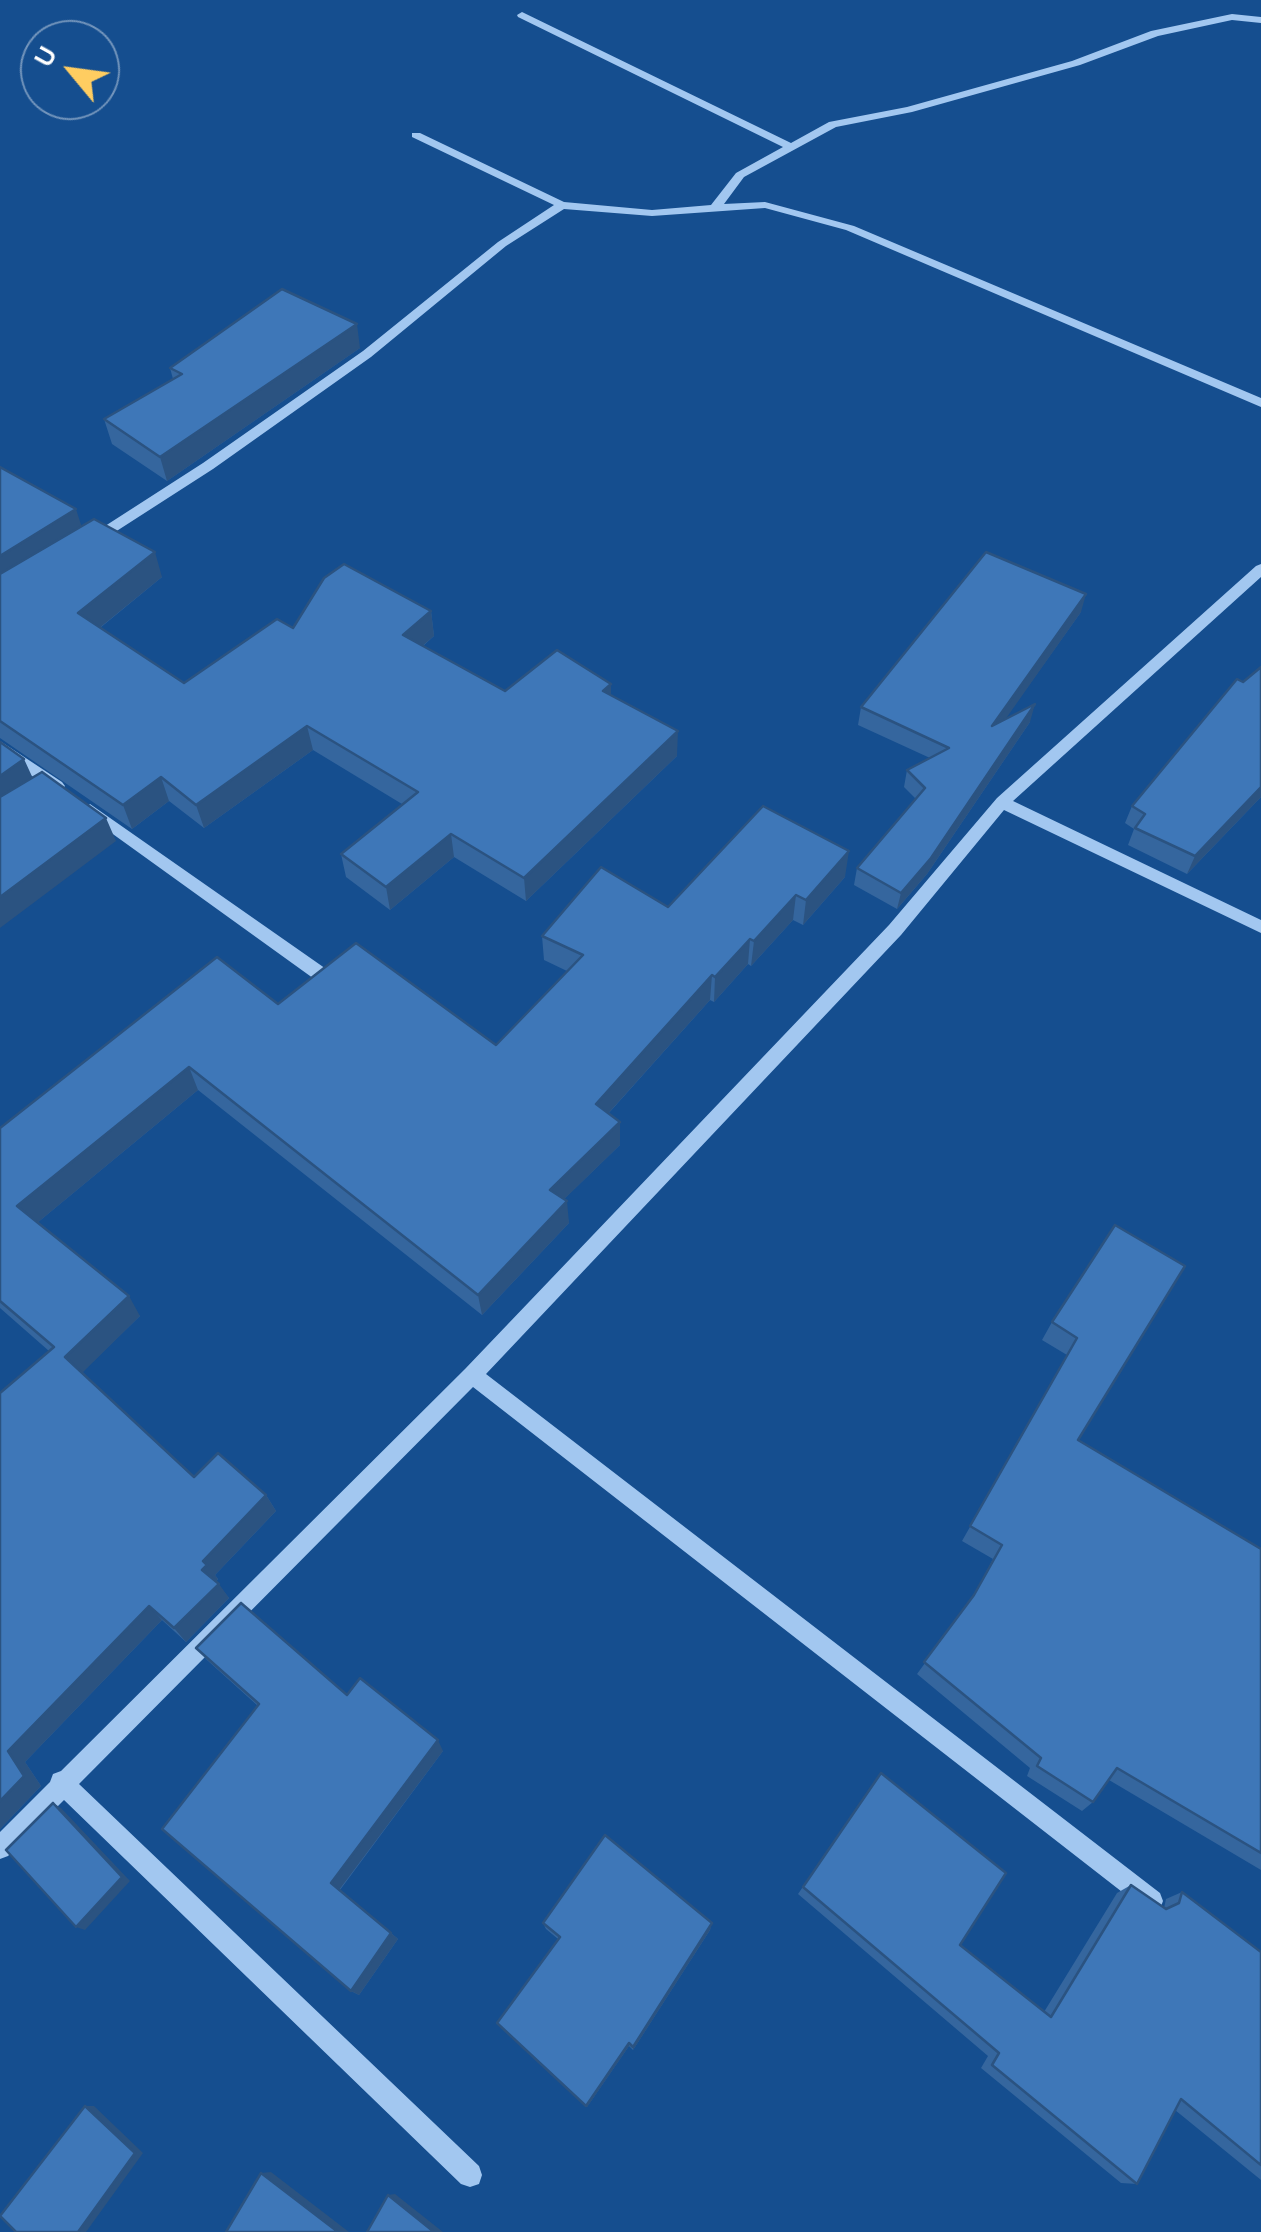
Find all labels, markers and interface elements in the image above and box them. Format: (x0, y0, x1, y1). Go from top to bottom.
north arrow (20, 20, 120, 120)
text: U (26, 40, 64, 73)

